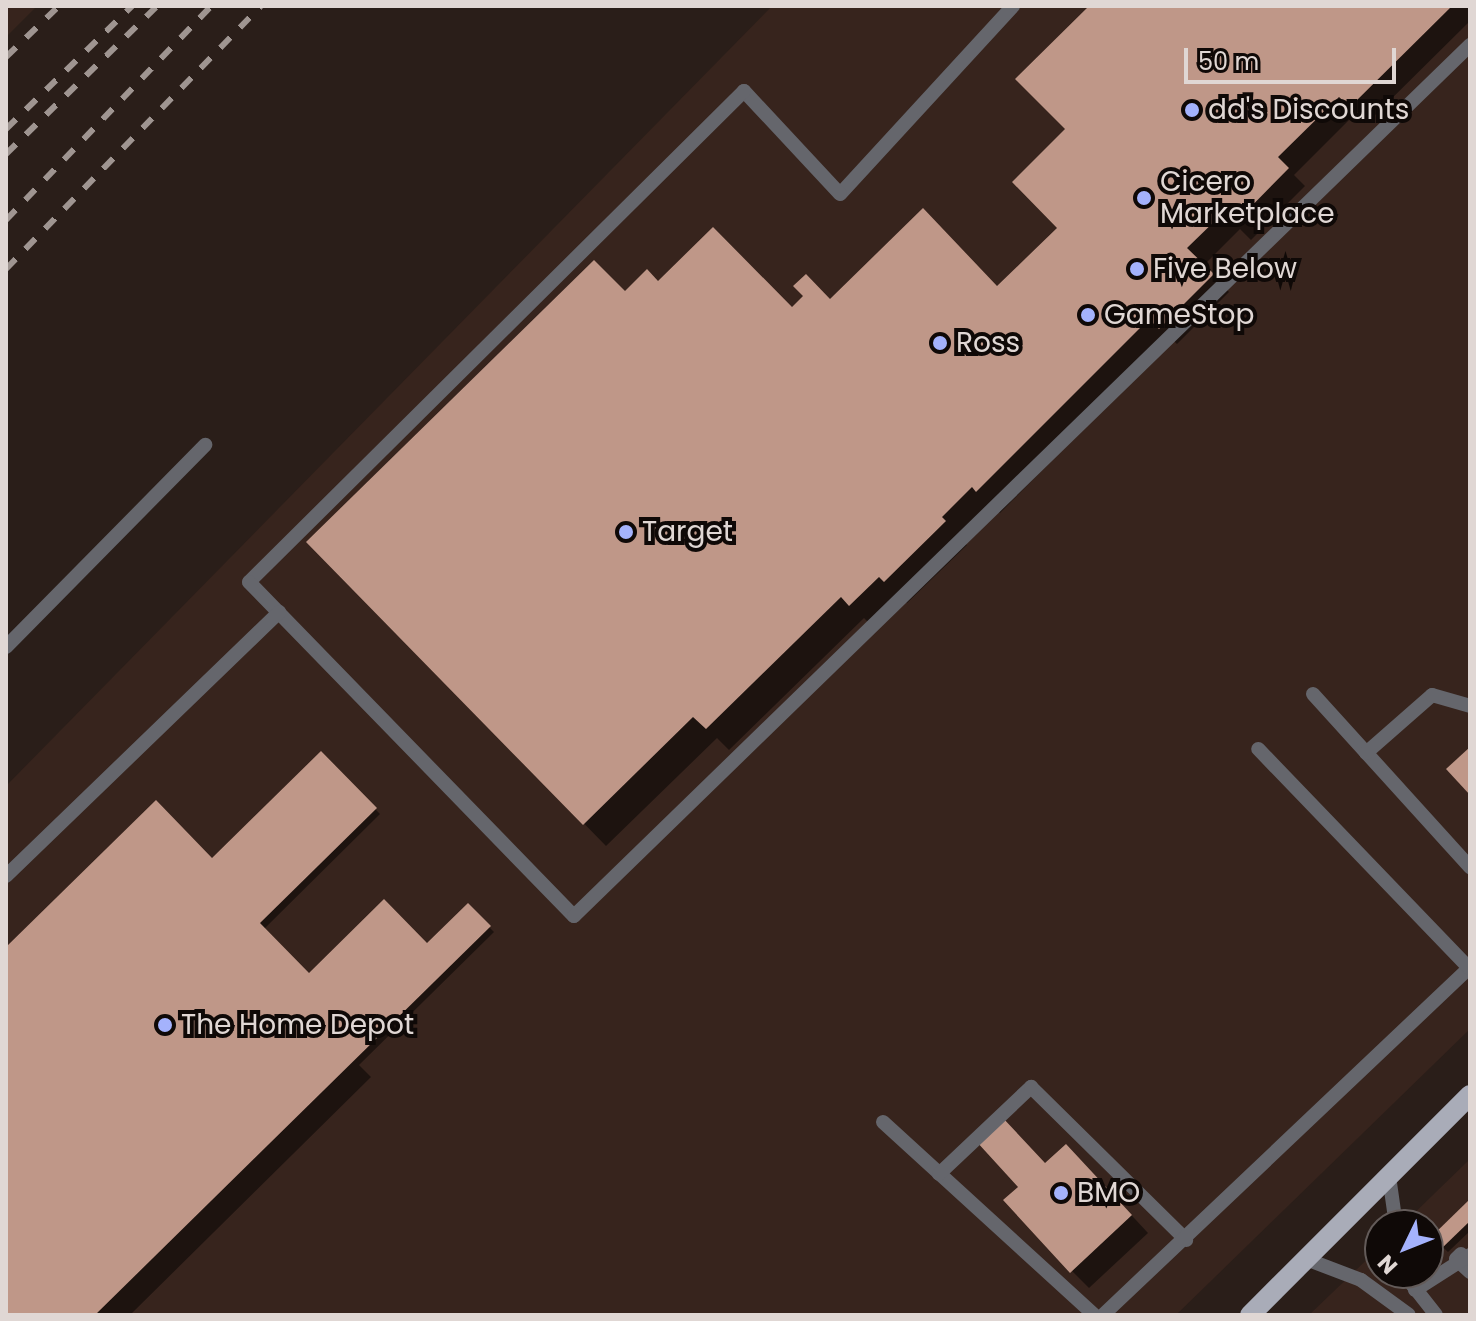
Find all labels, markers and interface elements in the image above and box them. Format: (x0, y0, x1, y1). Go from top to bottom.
scale bar (1188, 32, 1400, 82)
text: 50 m (1198, 45, 1259, 78)
place label: dd's Discounts (1208, 93, 1409, 127)
marker: dd's Discounts (1183, 101, 1201, 119)
place label: Cicero Marketplace (1160, 165, 1335, 231)
marker: Cicero Marketplace (1135, 189, 1153, 207)
place label: Five Below (1153, 252, 1297, 286)
marker: Five Below (1128, 260, 1146, 278)
place label: GameStop (1104, 298, 1254, 332)
marker: GameStop (1079, 306, 1097, 324)
place label: Ross (956, 326, 1020, 360)
marker: Ross (931, 334, 949, 352)
place label: Target (642, 515, 733, 549)
marker: Target (617, 523, 635, 541)
place label: The Home Depot (181, 1008, 414, 1042)
marker: The Home Depot (156, 1016, 174, 1034)
place label: BMO (1077, 1176, 1140, 1210)
marker: BMO (1052, 1184, 1070, 1202)
north arrow (1364, 1209, 1444, 1289)
text: N (1371, 1248, 1405, 1281)

